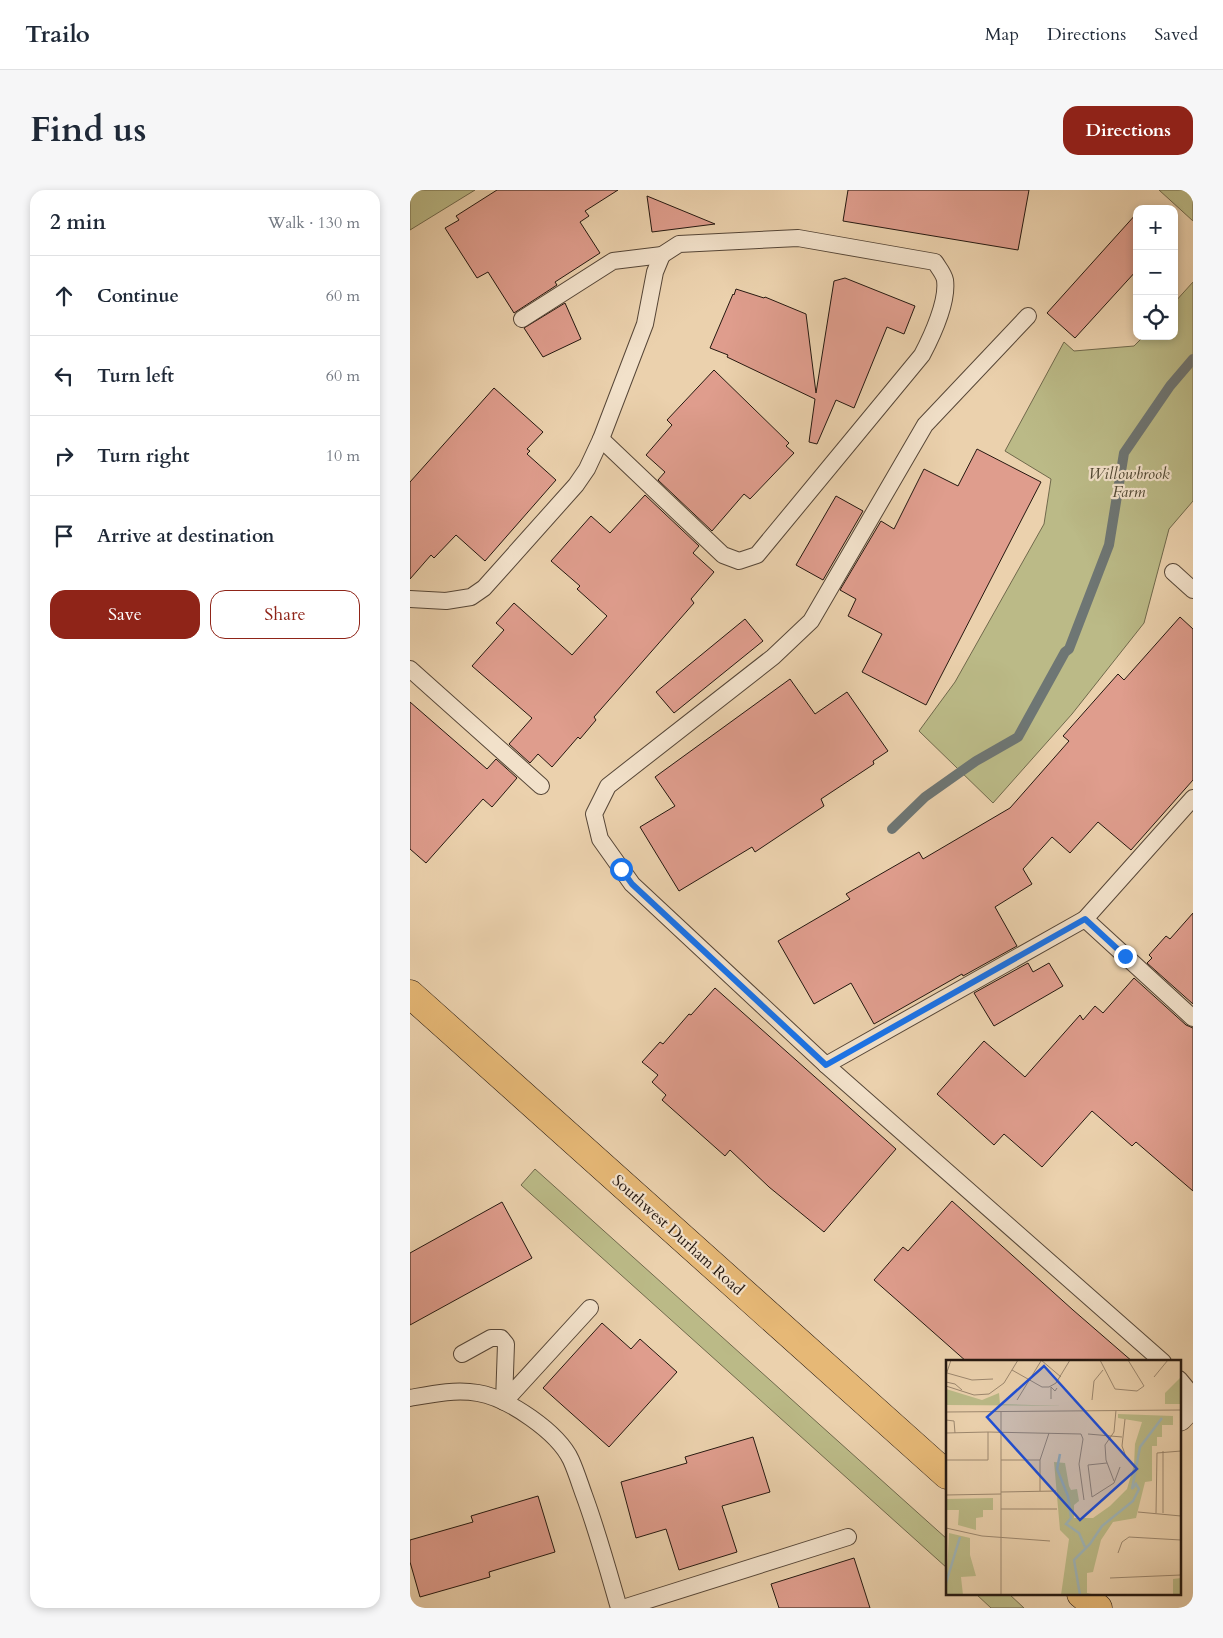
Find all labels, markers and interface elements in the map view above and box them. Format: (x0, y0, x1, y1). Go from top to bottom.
text: Trailo (25, 18, 90, 51)
text: Map (985, 22, 1019, 47)
text: Directions (1047, 22, 1126, 47)
text: Saved (1154, 22, 1198, 47)
text: Find us (30, 106, 146, 154)
button: Directions (1063, 106, 1193, 155)
map controls (1133, 205, 1178, 340)
button: + (1133, 205, 1178, 250)
text: 2 min (50, 208, 106, 237)
text: Walk · 130 m (268, 212, 360, 234)
button: − (1133, 250, 1178, 295)
icon: ahead (50, 282, 78, 310)
text: Continue (97, 283, 179, 309)
text: 60 m (326, 285, 360, 307)
button: locate (1133, 295, 1178, 340)
icon: left (50, 362, 78, 390)
text: Turn left (97, 363, 174, 389)
text: 60 m (326, 365, 360, 387)
icon: right (50, 442, 78, 470)
text: Turn right (97, 443, 189, 469)
text: 10 m (326, 445, 360, 467)
park label: Willowbrook Farm (1088, 463, 1170, 503)
icon: arrive (50, 522, 78, 550)
text: Arrive at destination (97, 523, 274, 549)
button: Save (50, 590, 200, 639)
button: Share (210, 590, 360, 639)
route start (610, 858, 633, 881)
route end (1114, 945, 1137, 968)
street label: Southwest Durham Road (607, 1170, 749, 1301)
inset map (946, 1360, 1180, 1596)

